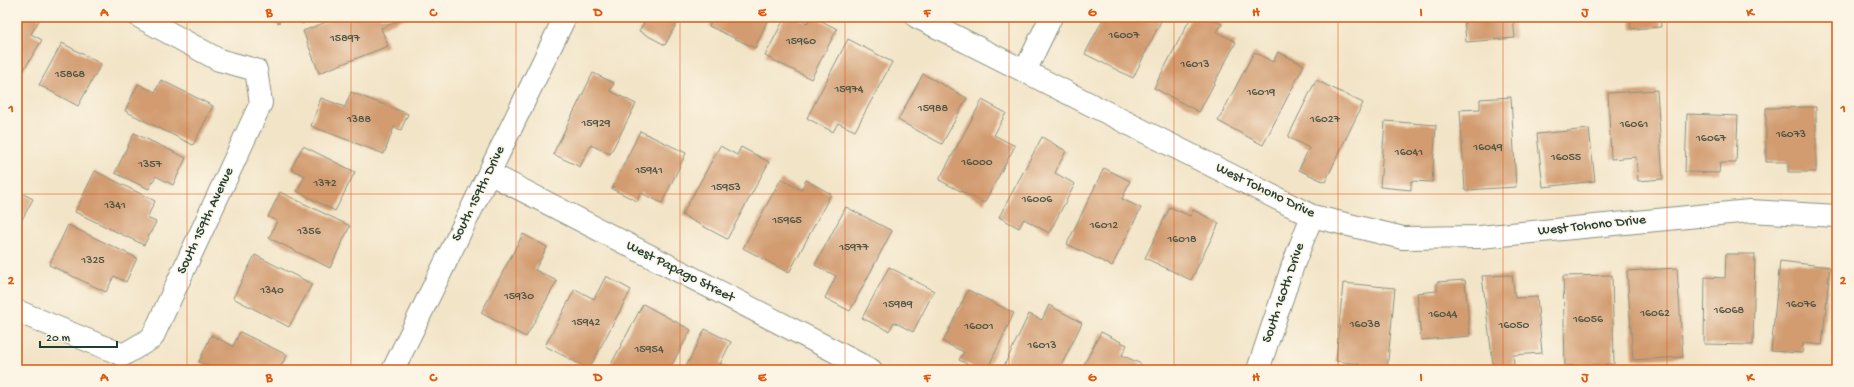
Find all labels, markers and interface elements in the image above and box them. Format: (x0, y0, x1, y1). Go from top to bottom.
text: A (99, 6, 109, 21)
text: B (265, 6, 274, 21)
text: C (428, 6, 438, 21)
text: D (593, 6, 603, 21)
text: E (758, 6, 767, 21)
text: F (923, 6, 932, 21)
text: G (1088, 6, 1097, 21)
text: H (1252, 6, 1260, 21)
text: I (1419, 6, 1423, 21)
text: J (1581, 6, 1590, 21)
text: K (1745, 6, 1755, 21)
house number: 16007 (1108, 29, 1140, 43)
house number: 15897 (329, 32, 361, 46)
house number: 15960 (785, 35, 816, 49)
house number: 16013 (1180, 58, 1209, 72)
house number: 15868 (54, 68, 86, 82)
house number: 15974 (833, 83, 864, 97)
house number: 16019 (1246, 86, 1275, 100)
text: 1 (7, 102, 14, 117)
house number: 15988 (917, 102, 949, 116)
text: 1 (1839, 102, 1846, 117)
house number: 1388 (346, 113, 372, 127)
house number: 16027 (1309, 113, 1341, 127)
house number: 15929 (580, 117, 611, 131)
house number: 16061 (1619, 118, 1648, 132)
house number: 16073 (1775, 128, 1806, 142)
house number: 16067 (1695, 132, 1727, 146)
house number: 16049 (1472, 141, 1503, 155)
street label: South 159th Drive (449, 143, 510, 244)
house number: 16041 (1394, 146, 1423, 160)
house number: 16055 (1550, 151, 1581, 165)
house number: 16000 (960, 156, 993, 170)
house number: 1357 (137, 158, 163, 172)
street label: West Tohono Drive (1213, 160, 1318, 223)
street label: South 159th Avenue (174, 164, 238, 277)
house number: 15941 (634, 164, 663, 178)
house number: 1372 (312, 177, 337, 191)
house number: 15953 (710, 181, 741, 195)
house number: 16006 (1021, 193, 1053, 207)
house number: 1341 (103, 199, 126, 213)
street label: West Tohono Drive (1537, 212, 1648, 240)
house number: 15965 (771, 214, 802, 228)
house number: 16012 (1089, 219, 1118, 233)
house number: 1356 (296, 225, 322, 239)
house number: 16018 (1166, 233, 1197, 247)
street label: West Papago Street (623, 237, 738, 307)
street label: South 160th Drive (1259, 240, 1309, 345)
house number: 15977 (838, 241, 870, 255)
house number: 1325 (80, 254, 105, 268)
text: 2 (8, 274, 15, 289)
text: 2 (1840, 274, 1847, 289)
house number: 1340 (259, 284, 284, 298)
house number: 15930 (503, 290, 534, 304)
house number: 15989 (882, 298, 913, 312)
house number: 16076 (1785, 298, 1817, 312)
house number: 16068 (1713, 304, 1745, 318)
house number: 16062 (1639, 307, 1670, 321)
house number: 16044 (1427, 308, 1458, 322)
house number: 16056 (1572, 313, 1604, 327)
house number: 15942 (571, 316, 600, 330)
house number: 16038 (1349, 318, 1381, 332)
house number: 16050 (1498, 319, 1530, 333)
house number: 16001 (963, 320, 994, 334)
scale bar (40, 323, 117, 349)
text: 20 m (46, 332, 71, 346)
house number: 16013 (1027, 339, 1056, 353)
house number: 15954 (633, 343, 664, 357)
text: A (99, 371, 109, 386)
text: B (265, 371, 274, 386)
text: C (428, 371, 438, 386)
text: D (593, 371, 603, 386)
text: E (758, 371, 767, 386)
text: F (923, 371, 932, 386)
text: G (1088, 371, 1097, 386)
text: H (1252, 371, 1260, 386)
text: I (1419, 371, 1423, 386)
text: J (1581, 371, 1590, 386)
text: K (1745, 371, 1755, 386)

